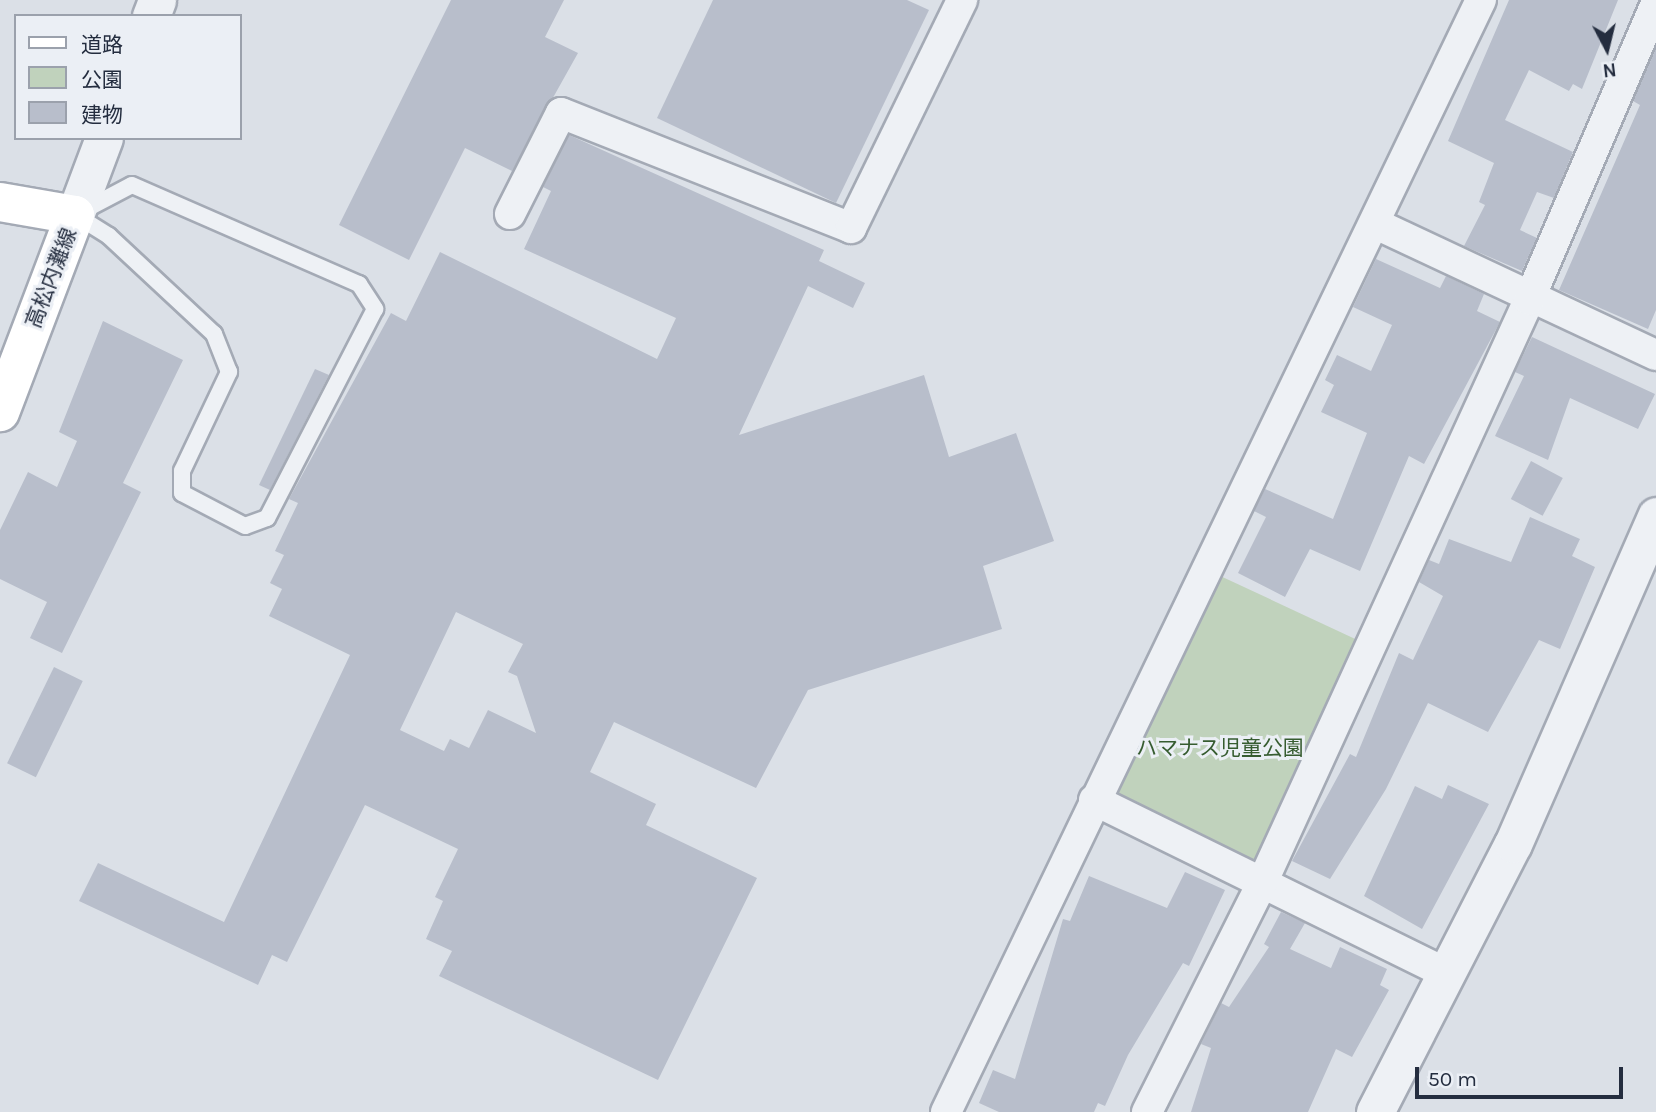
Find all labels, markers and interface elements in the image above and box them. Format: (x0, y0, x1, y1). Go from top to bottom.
legend (14, 14, 242, 140)
north arrow (1572, 14, 1642, 84)
text: 道路 (81, 33, 123, 57)
text: N (1601, 58, 1618, 82)
text: 公園 (81, 68, 123, 92)
text: 建物 (81, 103, 123, 127)
street label: 高松内灘線 (20, 224, 82, 332)
park label: ハマナス児童公園 (1136, 735, 1304, 761)
scale bar (1418, 1052, 1626, 1096)
text: 50 m (1428, 1067, 1477, 1091)

